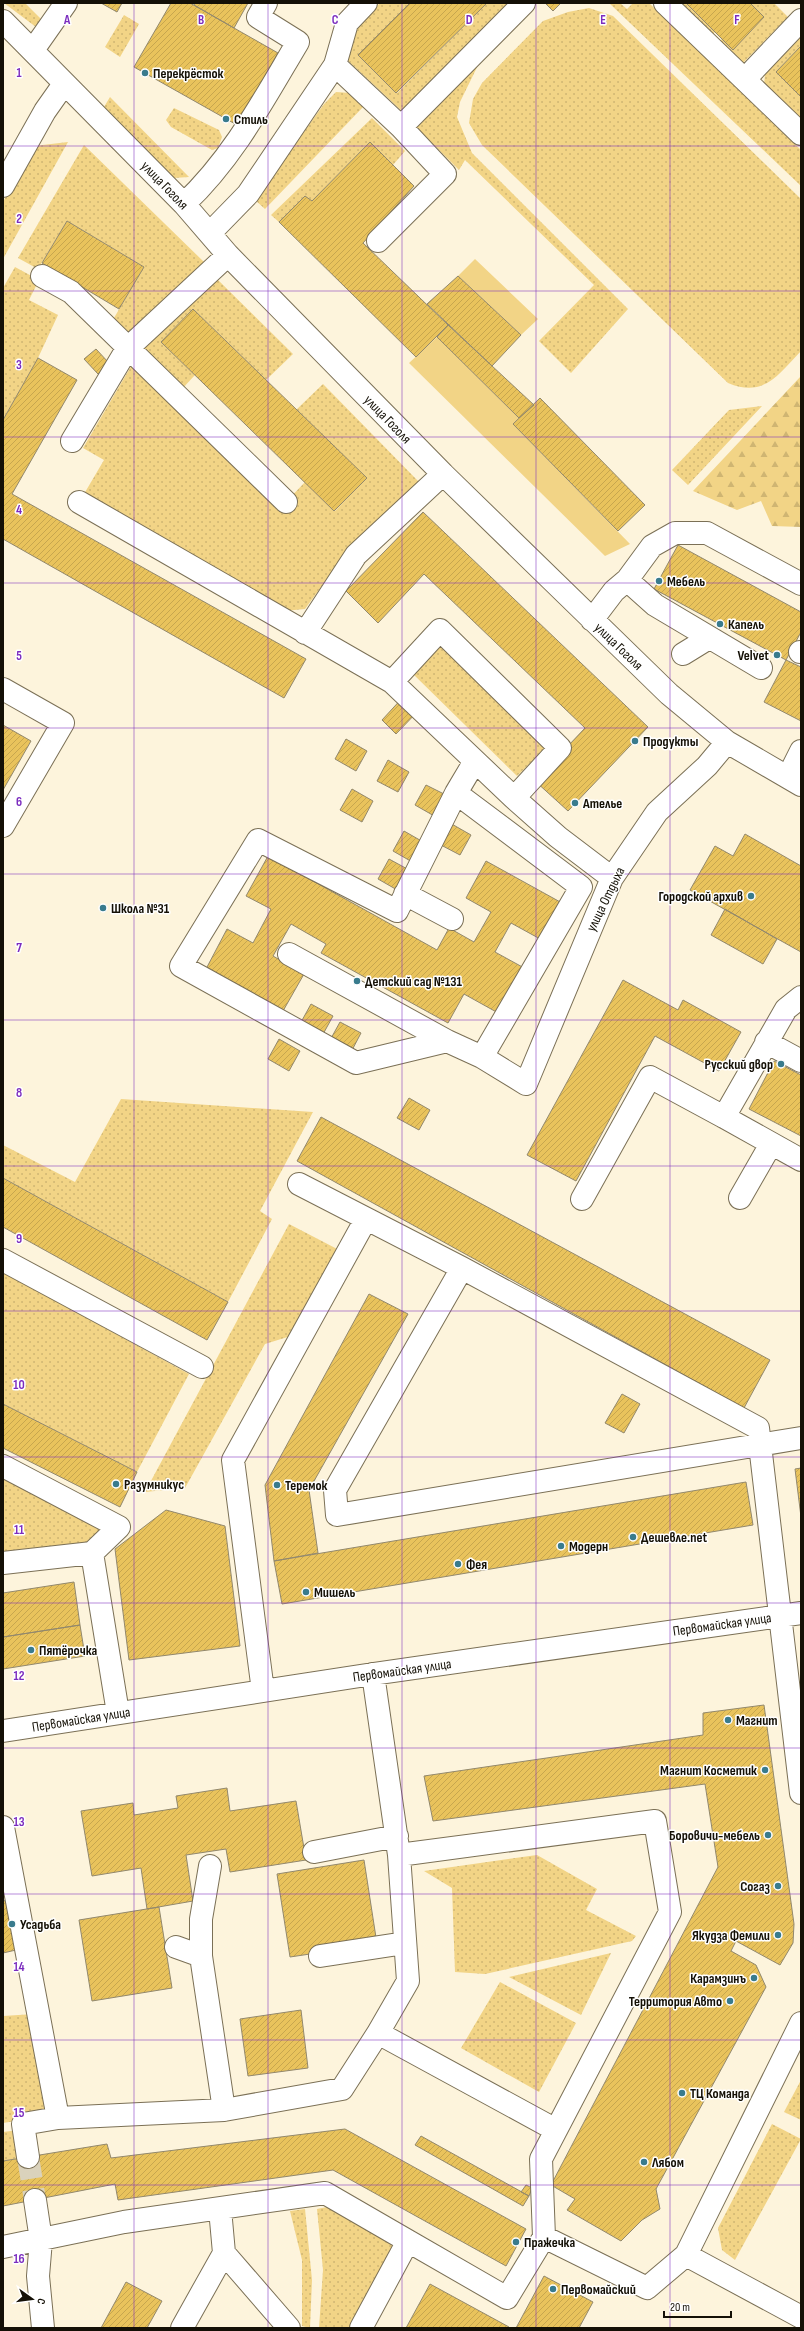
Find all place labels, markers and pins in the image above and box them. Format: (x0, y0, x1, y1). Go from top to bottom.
place label: Перекрёсток (153, 65, 224, 82)
marker: Перекрёсток (140, 68, 150, 78)
place label: Стиль (234, 111, 268, 128)
marker: Стиль (221, 114, 231, 124)
place label: Мебель (667, 573, 705, 590)
marker: Мебель (654, 576, 664, 586)
place label: Капель (728, 616, 764, 633)
marker: Капель (715, 619, 725, 629)
place label: Velvet (738, 647, 769, 664)
marker: Velvet (772, 650, 782, 660)
place label: Продукты (643, 733, 698, 750)
marker: Продукты (630, 736, 640, 746)
place label: Ателье (582, 795, 622, 812)
marker: Ателье (570, 798, 580, 808)
place label: Городской архив (659, 888, 743, 905)
marker: Городской архив (746, 891, 756, 901)
place label: Школа №31 (111, 900, 170, 917)
marker: Школа №31 (98, 903, 108, 913)
place label: Детский сад №131 (365, 973, 462, 990)
marker: Детский сад №131 (352, 976, 362, 986)
place label: Русский двор (705, 1056, 773, 1073)
marker: Русский двор (776, 1059, 786, 1069)
place label: Разумникус (124, 1476, 184, 1493)
place label: Теремок (285, 1477, 328, 1494)
marker: Разумникус (111, 1479, 121, 1489)
marker: Теремок (272, 1480, 282, 1490)
place label: Дешевле.net (641, 1529, 707, 1546)
marker: Дешевле.net (628, 1532, 638, 1542)
place label: Модерн (569, 1538, 608, 1555)
marker: Модерн (556, 1541, 566, 1551)
place label: Фея (466, 1556, 487, 1573)
marker: Фея (453, 1559, 463, 1569)
place label: Мишель (314, 1584, 356, 1601)
marker: Мишель (301, 1587, 311, 1597)
place label: Пятёрочка (39, 1642, 97, 1659)
marker: Пятёрочка (26, 1645, 36, 1655)
place label: Магнит (736, 1712, 778, 1729)
marker: Магнит (723, 1715, 733, 1725)
place label: Магнит Косметик (660, 1762, 757, 1779)
marker: Магнит Косметик (760, 1765, 770, 1775)
place label: Боровичи-мебель (669, 1827, 760, 1844)
marker: Боровичи-мебель (763, 1830, 773, 1840)
place label: Согаз (740, 1878, 770, 1895)
marker: Согаз (773, 1881, 783, 1891)
place label: Усадьба (20, 1916, 61, 1933)
marker: Усадьба (7, 1919, 17, 1929)
place label: Якудза Фемили (692, 1927, 770, 1944)
marker: Якудза Фемили (773, 1930, 783, 1940)
place label: Карамзинъ (690, 1970, 746, 1987)
marker: Карамзинъ (749, 1973, 759, 1983)
place label: Территория Авто (629, 1993, 722, 2010)
marker: Территория Авто (725, 1996, 735, 2006)
place label: ТЦ Команда (690, 2085, 750, 2102)
marker: ТЦ Команда (677, 2088, 687, 2098)
place label: Лябом (651, 2154, 684, 2171)
marker: Лябом (639, 2157, 649, 2167)
place label: Пражечка (524, 2234, 575, 2251)
marker: Пражечка (511, 2237, 521, 2247)
place label: Первомайский (561, 2281, 636, 2298)
marker: Первомайский (548, 2284, 558, 2294)

